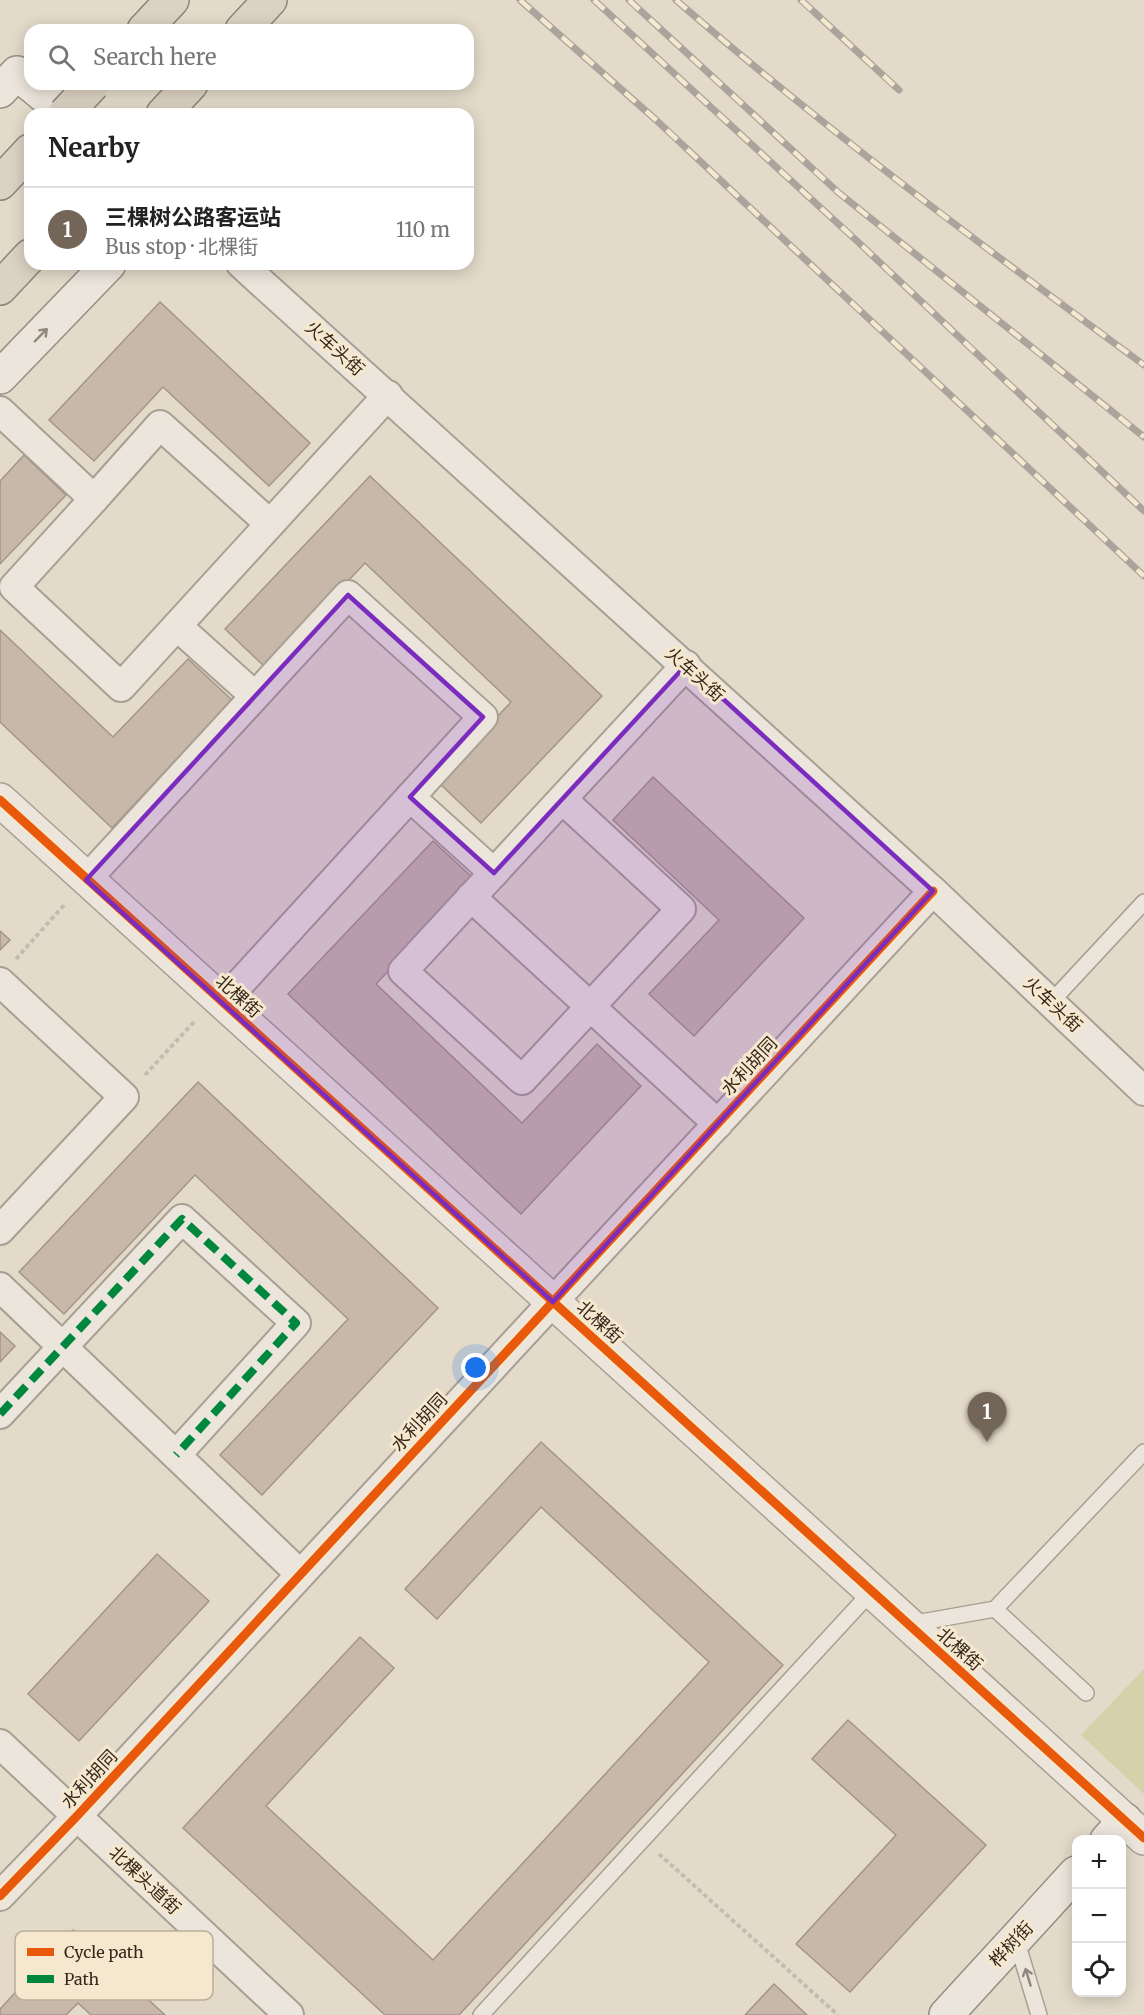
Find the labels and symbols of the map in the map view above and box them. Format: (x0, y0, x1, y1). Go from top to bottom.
street label: 火车头街 (301, 315, 369, 381)
one-way arrow (33, 328, 47, 343)
street label: 火车头街 (661, 641, 729, 707)
street label: 北棵街 (211, 969, 267, 1023)
street label: 火车头街 (1019, 971, 1087, 1037)
street label: 水利胡同 (716, 1032, 782, 1100)
street label: 北棵街 (572, 1295, 628, 1349)
your location (461, 1353, 490, 1382)
street label: 水利胡同 (386, 1388, 452, 1456)
pin: 1 (968, 1392, 1006, 1442)
street label: 北棵街 (932, 1622, 988, 1676)
street label: 水利胡同 (56, 1745, 122, 1813)
street label: 北棵头道街 (104, 1841, 186, 1919)
street label: 桦树街 (984, 1916, 1038, 1972)
legend (15, 1931, 213, 2000)
text: Cycle path (64, 1942, 144, 1962)
one-way arrow (1021, 1968, 1032, 1987)
text: Path (64, 1969, 100, 1989)

